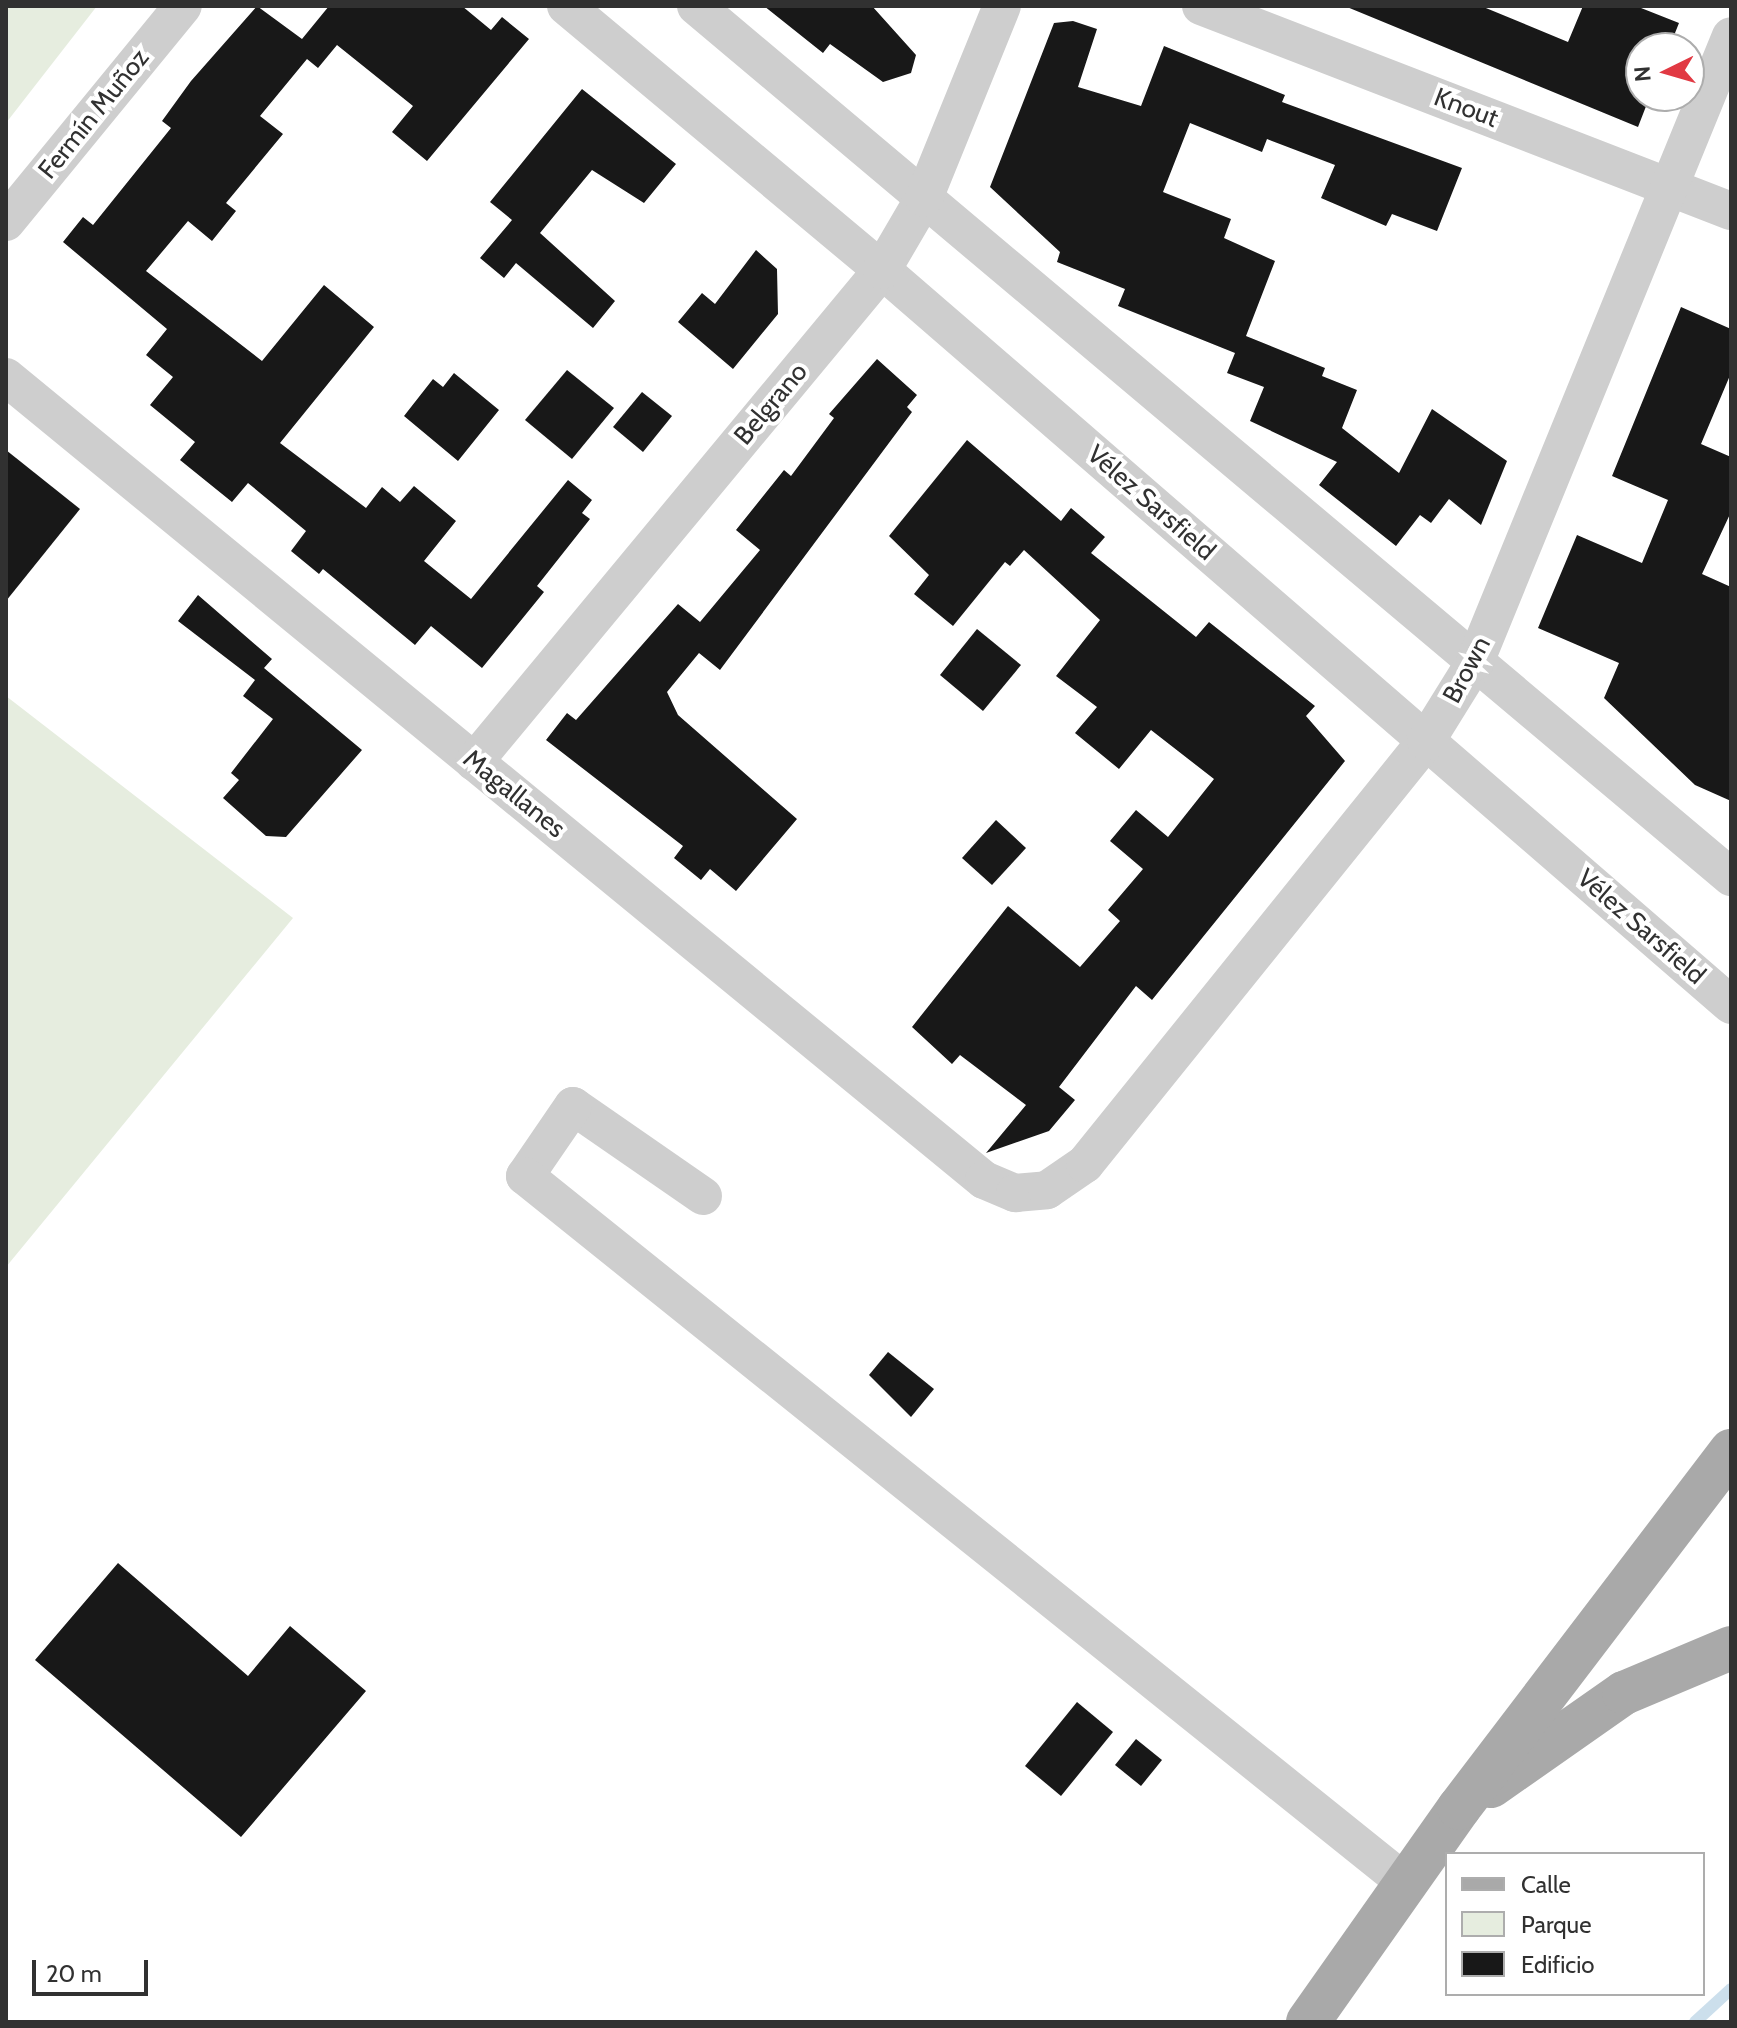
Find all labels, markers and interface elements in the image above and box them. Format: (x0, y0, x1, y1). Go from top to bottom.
north arrow (1625, 32, 1705, 112)
street label: Fermín Muñoz (32, 43, 156, 185)
text: N (1628, 65, 1657, 83)
street label: Knout (1430, 82, 1502, 134)
street label: Belgrano (728, 357, 814, 451)
street label: Vélez Sarsfield (1081, 439, 1221, 567)
street label: Brown (1437, 631, 1497, 709)
street label: Magallanes (457, 743, 571, 845)
street label: Vélez Sarsfield (1571, 863, 1711, 991)
legend (1445, 1852, 1705, 1996)
text: Calle (1521, 1870, 1571, 1899)
text: Parque (1521, 1910, 1591, 1939)
scale bar (36, 1944, 152, 1994)
text: Edificio (1521, 1950, 1595, 1979)
text: 20 m (46, 1959, 102, 1988)

